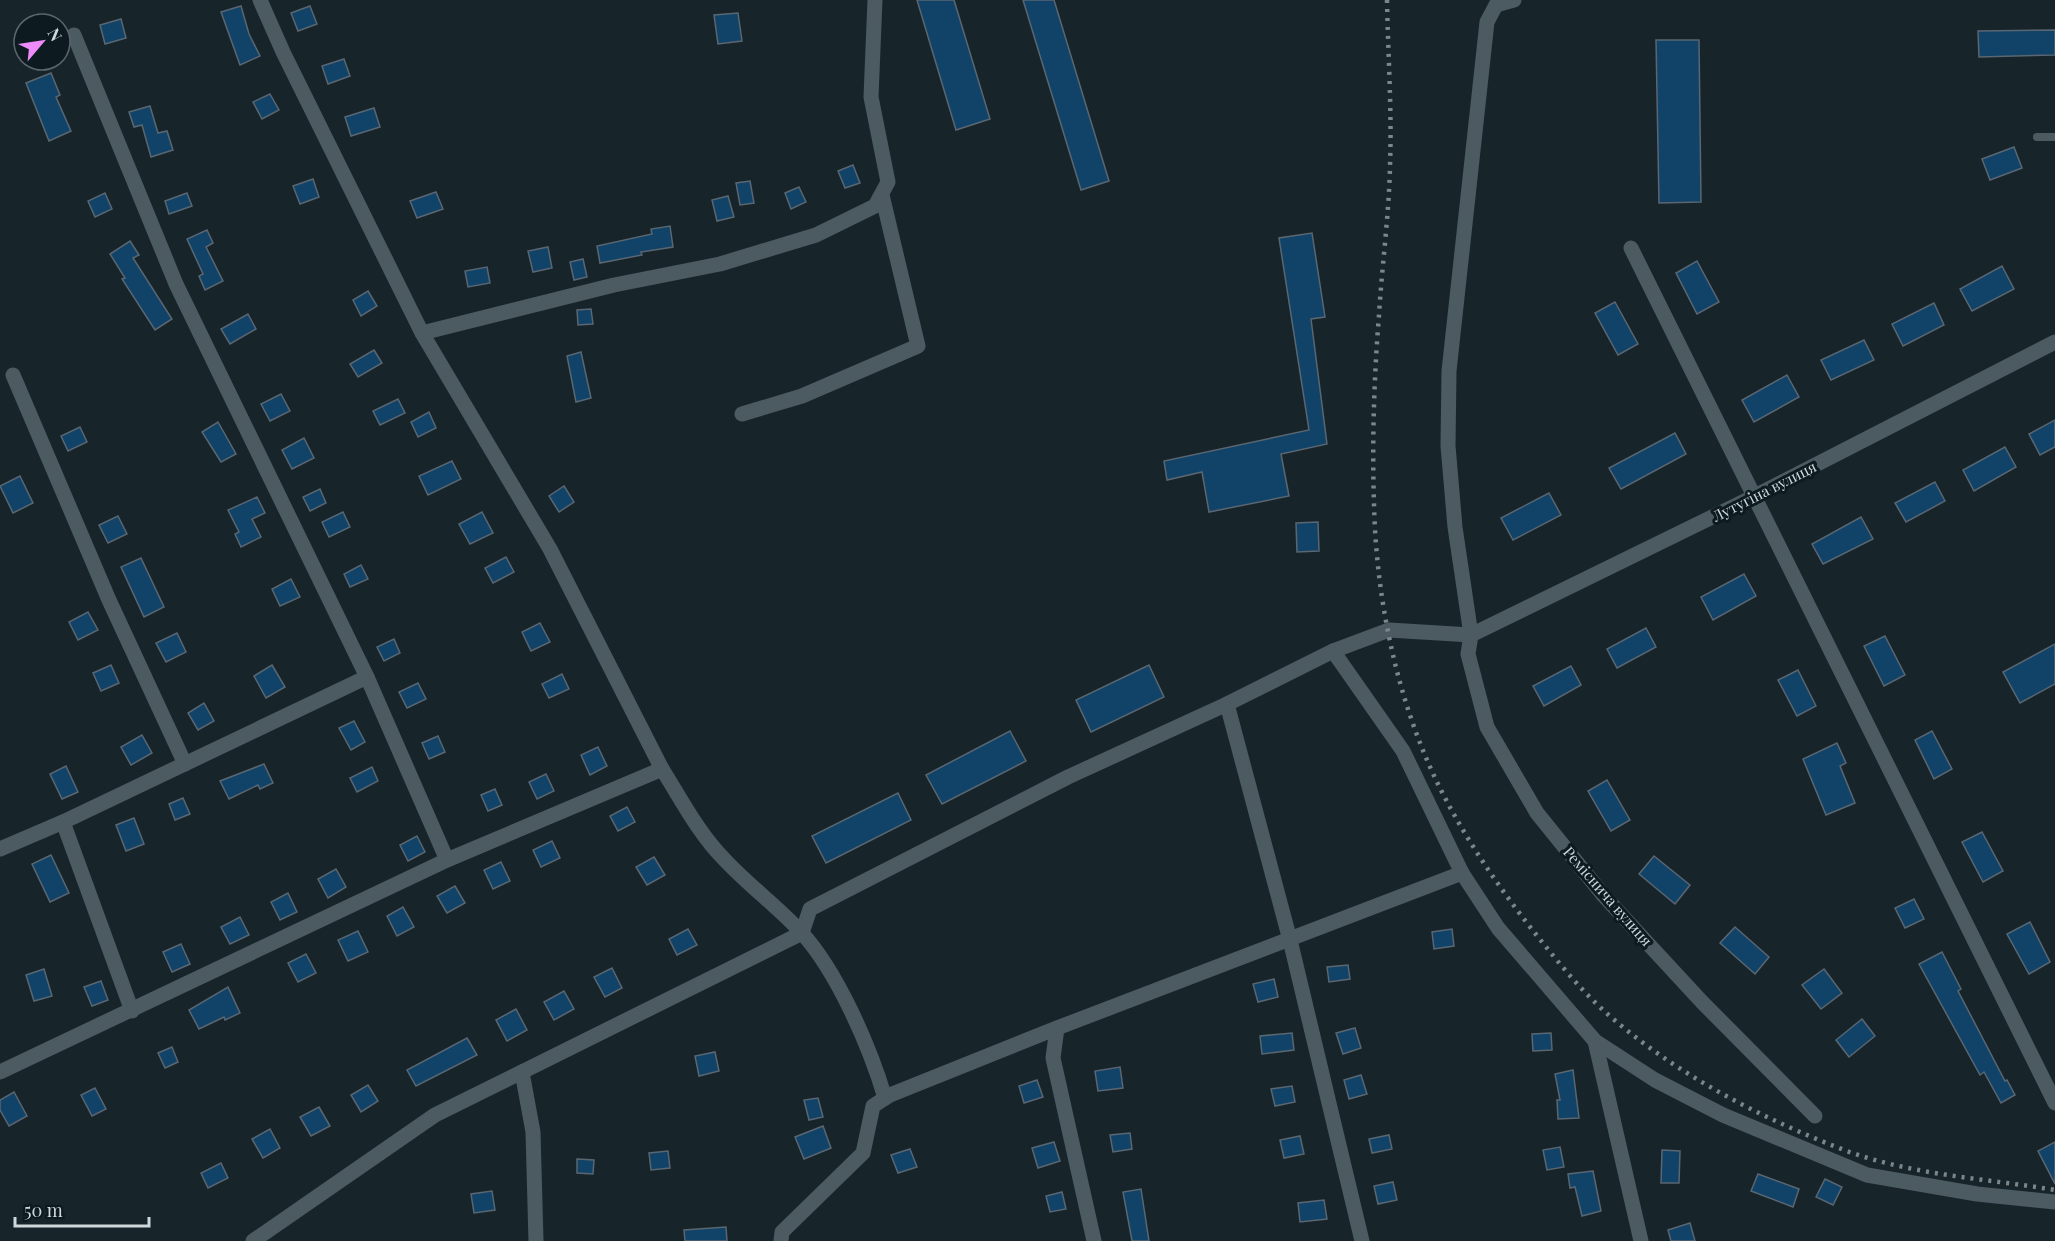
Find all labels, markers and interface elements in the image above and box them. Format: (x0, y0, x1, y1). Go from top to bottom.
north arrow (12, 12, 72, 72)
text: N (44, 24, 68, 45)
street label: Лутугіна вулиця (1708, 456, 1820, 526)
street label: Реміснича вулиця (1559, 842, 1657, 950)
scale bar (15, 1190, 148, 1228)
text: 50 m (24, 1198, 63, 1222)

